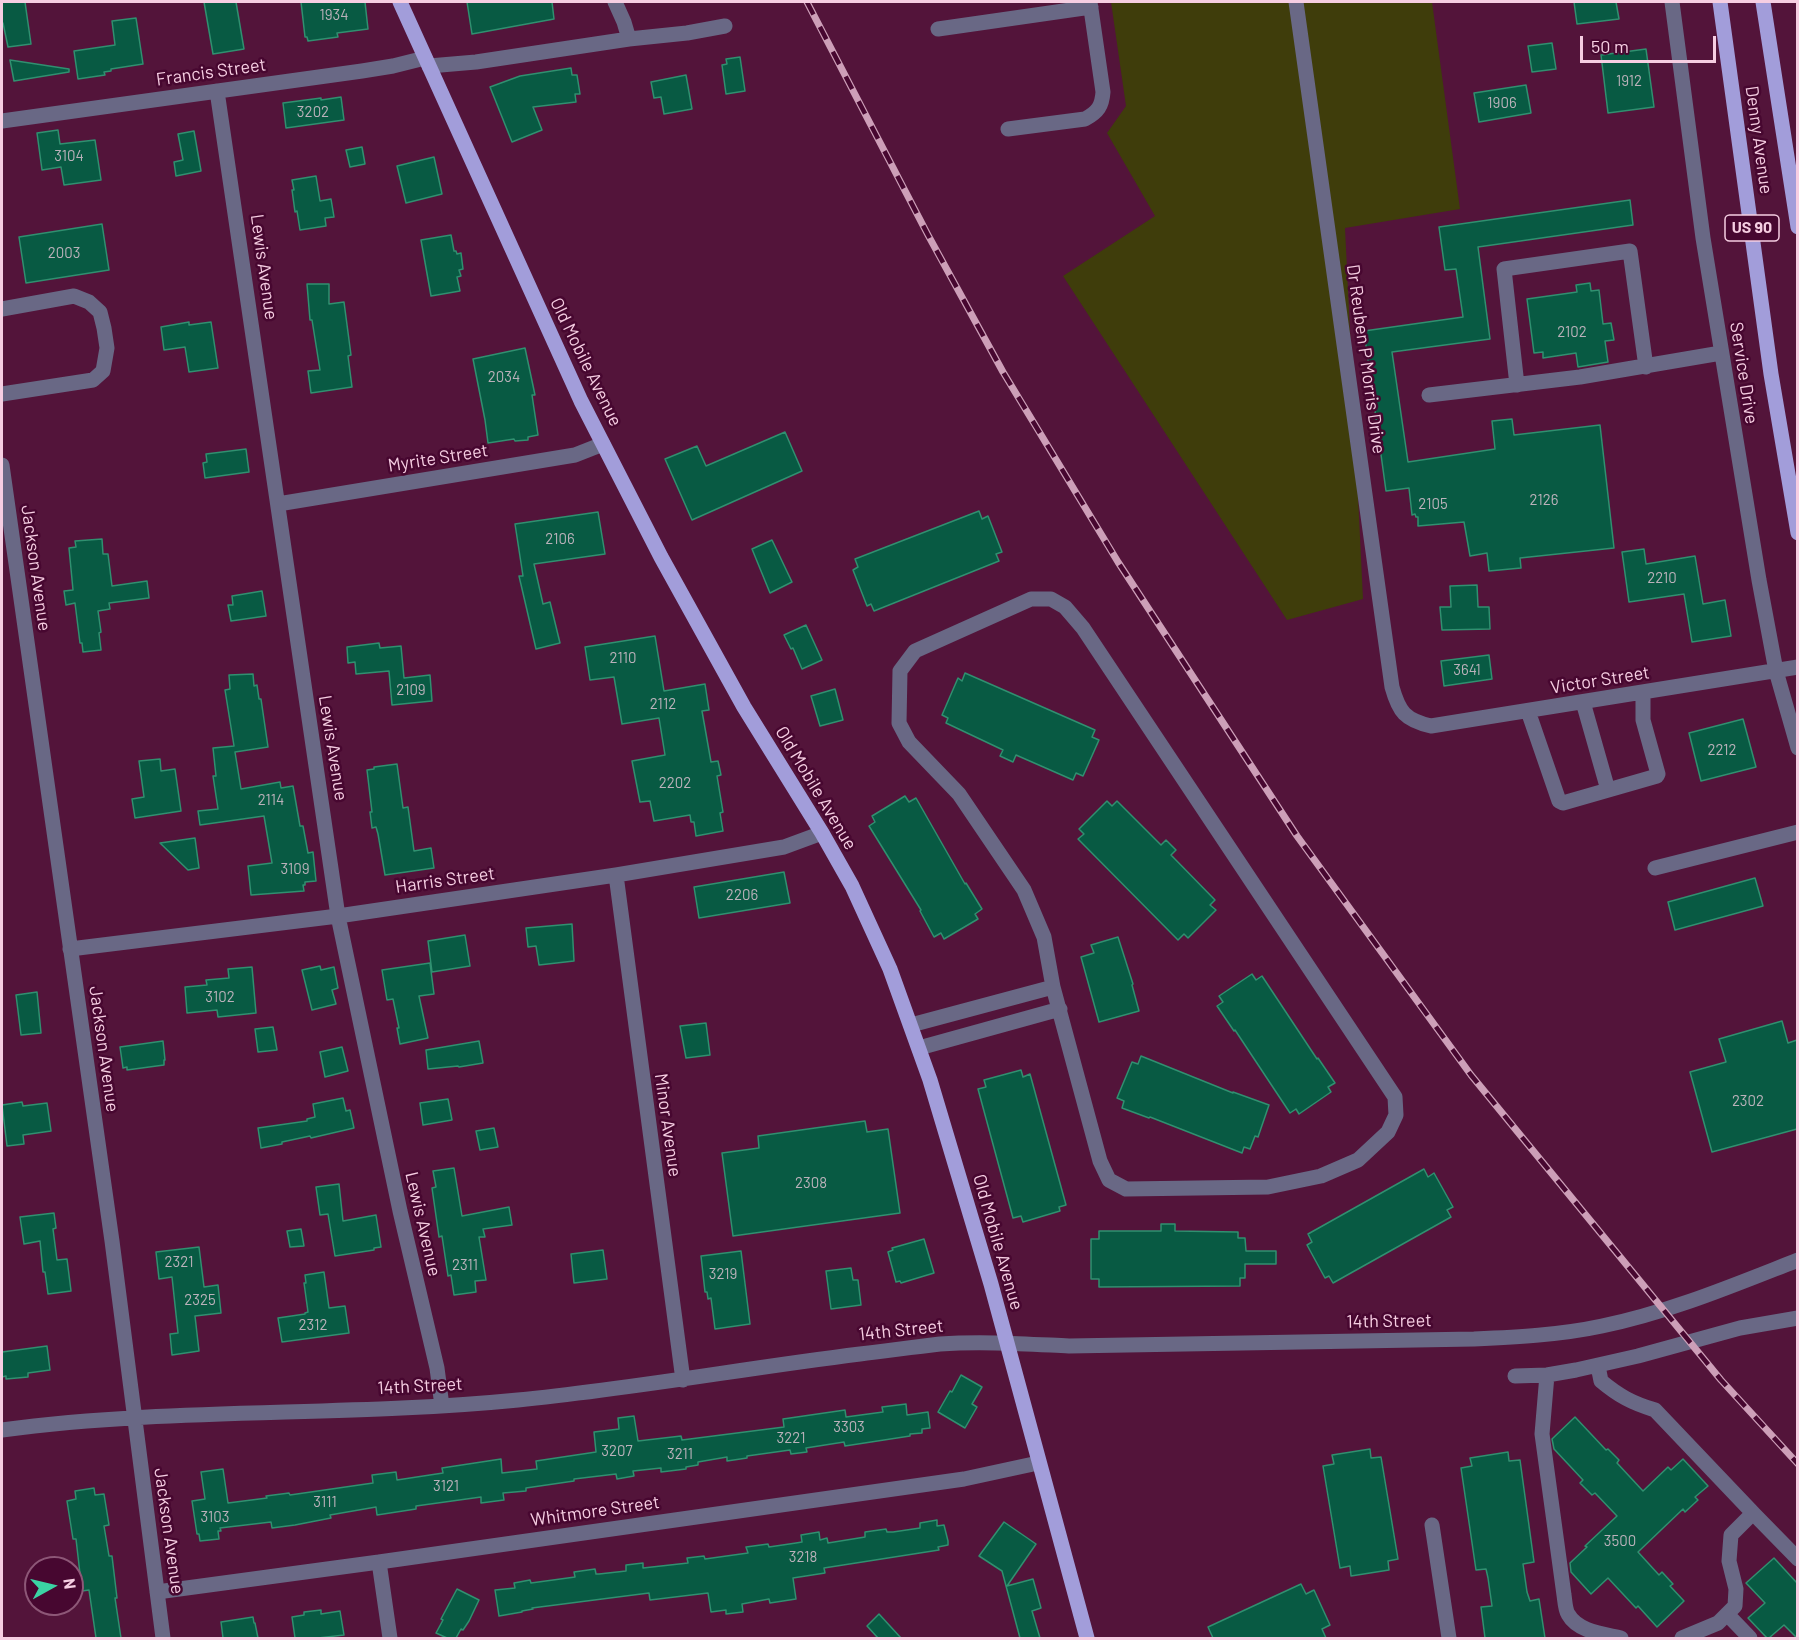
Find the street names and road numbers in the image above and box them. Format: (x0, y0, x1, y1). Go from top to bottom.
street label: Francis Street (155, 54, 267, 90)
street label: Denny Avenue (1741, 84, 1777, 196)
street label: Lewis Avenue (246, 213, 282, 321)
road number: US 90 (1725, 215, 1779, 241)
street label: Dr Reuben P Morris Drive (1342, 263, 1390, 455)
street label: Old Mobile Avenue (546, 294, 626, 430)
street label: Service Drive (1725, 320, 1763, 426)
street label: Myrite Street (386, 439, 490, 477)
street label: Jackson Avenue (16, 504, 56, 632)
street label: Victor Street (1549, 662, 1651, 698)
street label: Lewis Avenue (314, 694, 352, 802)
street label: Old Mobile Avenue (771, 722, 861, 854)
street label: Harris Street (394, 862, 496, 898)
street label: Jackson Avenue (84, 985, 124, 1113)
street label: Minor Avenue (650, 1072, 686, 1178)
street label: Lewis Avenue (400, 1170, 446, 1278)
street label: Old Mobile Avenue (968, 1172, 1028, 1312)
street label: 14th Street (1346, 1309, 1432, 1333)
street label: 14th Street (857, 1315, 945, 1345)
street label: 14th Street (377, 1373, 463, 1399)
street label: Jackson Avenue (149, 1467, 189, 1595)
street label: Whitmore Street (529, 1491, 661, 1531)

